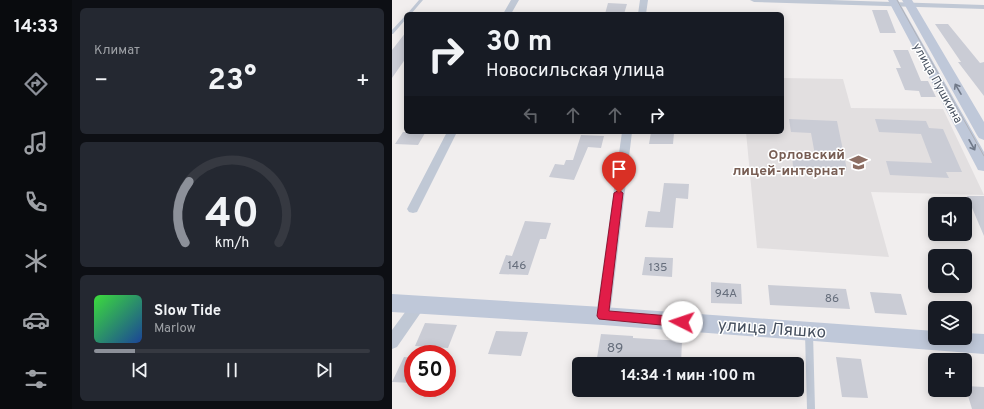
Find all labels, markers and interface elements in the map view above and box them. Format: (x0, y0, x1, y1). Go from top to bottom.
text: 14:33 (14, 16, 58, 39)
text: 30 m (486, 25, 552, 61)
icon: right (420, 28, 472, 80)
street label: улица Пушкина (908, 41, 966, 126)
text: Климат (94, 43, 140, 59)
text: Новосильская улица (486, 60, 664, 83)
text: 23° (208, 63, 256, 100)
text: − (94, 68, 108, 95)
text: + (356, 68, 370, 95)
icon: directions (22, 70, 50, 98)
one-way arrow (953, 83, 961, 95)
icon: left (520, 104, 542, 126)
icon: ahead (562, 104, 584, 126)
icon: ahead (604, 104, 626, 126)
icon: right (646, 104, 668, 126)
icon: music (22, 129, 50, 157)
one-way arrow (969, 139, 976, 151)
place label: Орловский лицей-интернат (732, 147, 845, 180)
pin (602, 152, 636, 193)
school or university icon: Орловский лицей-интернат (848, 152, 868, 172)
icon: arrive (608, 158, 630, 180)
icon: phone (22, 188, 50, 216)
text: 40 (205, 188, 259, 241)
map controls (928, 197, 972, 397)
button: sound (928, 197, 972, 241)
text: km/h (215, 233, 249, 251)
icon: climate (22, 247, 50, 275)
button: search (928, 249, 972, 293)
house number: 146 (508, 258, 526, 274)
house number: 135 (648, 260, 668, 276)
house number: 94А (715, 286, 737, 302)
house number: 86 (825, 291, 839, 307)
position arrow (661, 301, 703, 343)
button: layers (928, 301, 972, 345)
text: Slow Tide (154, 302, 221, 321)
icon: car (22, 306, 50, 334)
street label: улица Ляшко (717, 315, 827, 345)
text: Marlow (154, 321, 196, 337)
house number: 89 (607, 340, 623, 357)
speed limit sign: 50 (404, 345, 456, 397)
button: + (928, 353, 972, 397)
icon: previous (129, 359, 151, 381)
icon: pause (221, 359, 243, 381)
icon: next (313, 359, 335, 381)
icon: filters (22, 365, 50, 393)
text: 14:34 · 1 мин · 100 m (621, 367, 755, 386)

